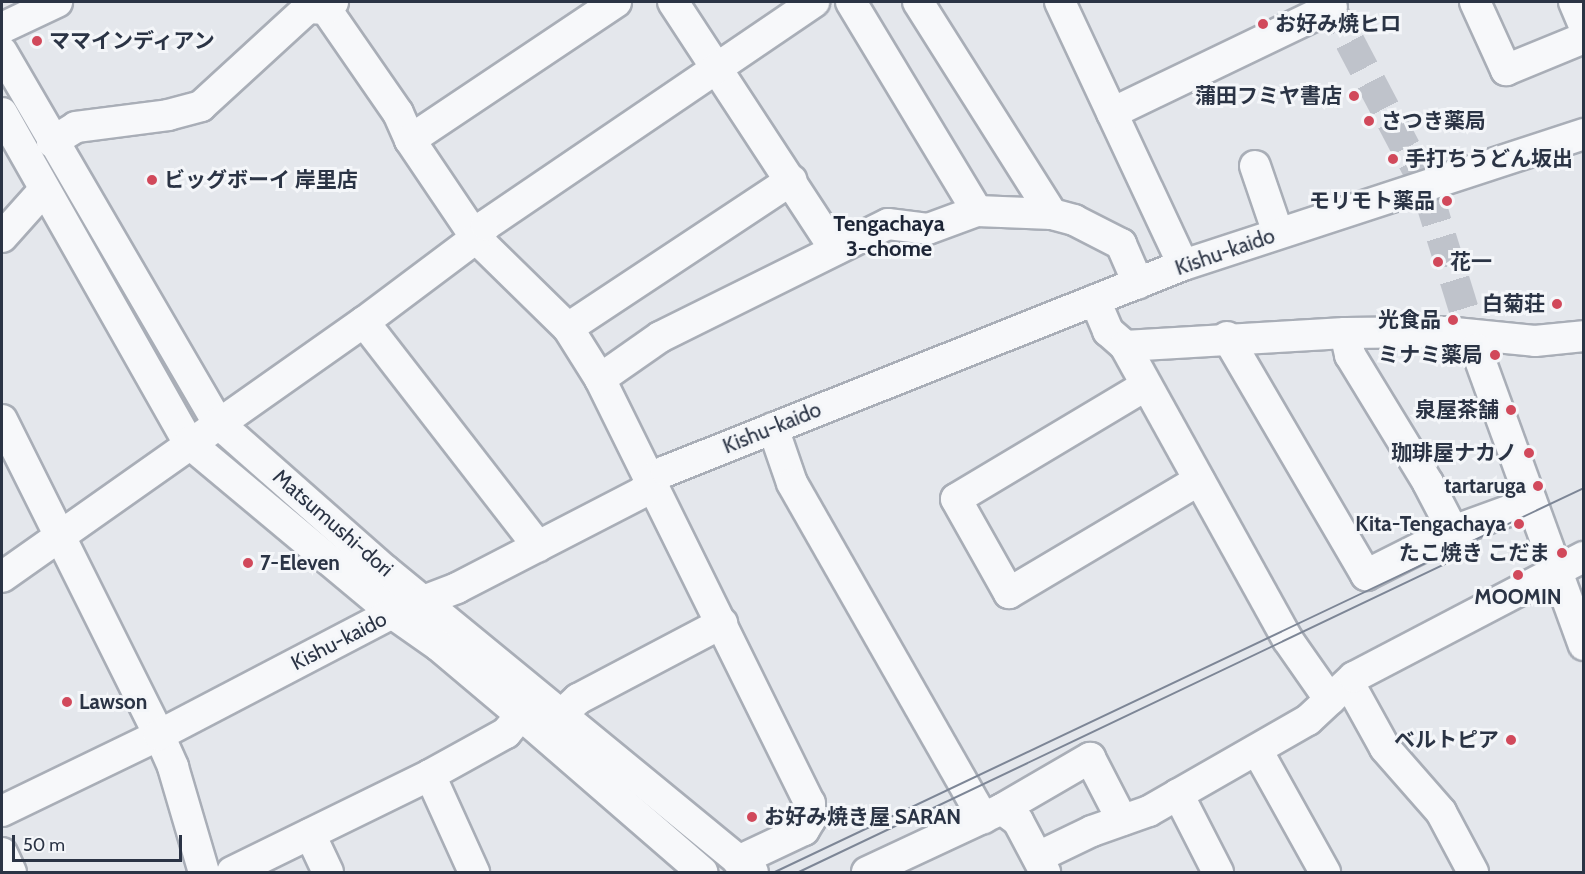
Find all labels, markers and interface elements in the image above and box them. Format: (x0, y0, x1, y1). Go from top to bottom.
place label: お好み焼ヒロ (1275, 11, 1401, 37)
marker: お好み焼ヒロ (1256, 17, 1270, 31)
place label: ママインディアン (49, 28, 217, 54)
marker: ママインディアン (30, 34, 44, 48)
place label: 蒲田フミヤ書店 (1195, 83, 1342, 109)
marker: 蒲田フミヤ書店 (1347, 89, 1361, 103)
place label: さつき薬局 (1381, 108, 1486, 134)
marker: さつき薬局 (1362, 114, 1376, 128)
place label: 手打ちうどん坂出 (1405, 146, 1573, 172)
marker: 手打ちうどん坂出 (1386, 152, 1400, 166)
place label: ビッグボーイ 岸里店 (164, 167, 358, 193)
marker: ビッグボーイ 岸里店 (145, 173, 159, 187)
place label: モリモト薬品 (1309, 188, 1435, 214)
marker: モリモト薬品 (1440, 194, 1454, 208)
district label: Tengachaya 3-chome (833, 210, 945, 262)
street label: Kishu-kaido (1172, 223, 1278, 281)
place label: 花一 (1450, 249, 1492, 275)
marker: 花一 (1431, 255, 1445, 269)
place label: 白菊荘 (1482, 291, 1545, 317)
marker: 白菊荘 (1550, 297, 1564, 311)
place label: 光食品 (1378, 307, 1441, 333)
marker: 光食品 (1446, 313, 1460, 327)
place label: ミナミ薬局 (1378, 342, 1483, 368)
marker: ミナミ薬局 (1488, 348, 1502, 362)
street label: Kishu-kaido (719, 397, 825, 459)
place label: 泉屋茶舗 (1415, 397, 1499, 423)
marker: 泉屋茶舗 (1504, 403, 1518, 417)
place label: 珈琲屋ナカノ (1391, 440, 1517, 466)
marker: 珈琲屋ナカノ (1522, 446, 1536, 460)
street label: Matsumushi-dori (268, 464, 398, 582)
place label: tartaruga (1444, 473, 1526, 499)
marker: tartaruga (1531, 479, 1545, 493)
place label: Kita-Tengachaya (1355, 511, 1506, 537)
marker: Kita-Tengachaya (1510, 515, 1528, 533)
place label: たこ焼き こだま (1398, 540, 1550, 566)
marker: たこ焼き こだま (1555, 546, 1569, 560)
place label: 7-Eleven (260, 550, 340, 576)
marker: 7-Eleven (241, 556, 255, 570)
marker: MOOMIN (1511, 568, 1525, 582)
place label: MOOMIN (1474, 584, 1562, 610)
street label: Kishu-kaido (287, 606, 391, 676)
place label: Lawson (79, 689, 147, 715)
marker: Lawson (60, 695, 74, 709)
place label: ベルトピア (1394, 727, 1499, 753)
marker: ベルトピア (1504, 733, 1518, 747)
place label: お好み焼き屋 SARAN (764, 804, 961, 830)
marker: お好み焼き屋 SARAN (745, 810, 759, 824)
scale bar (15, 823, 184, 861)
text: 50 m (23, 834, 65, 856)

